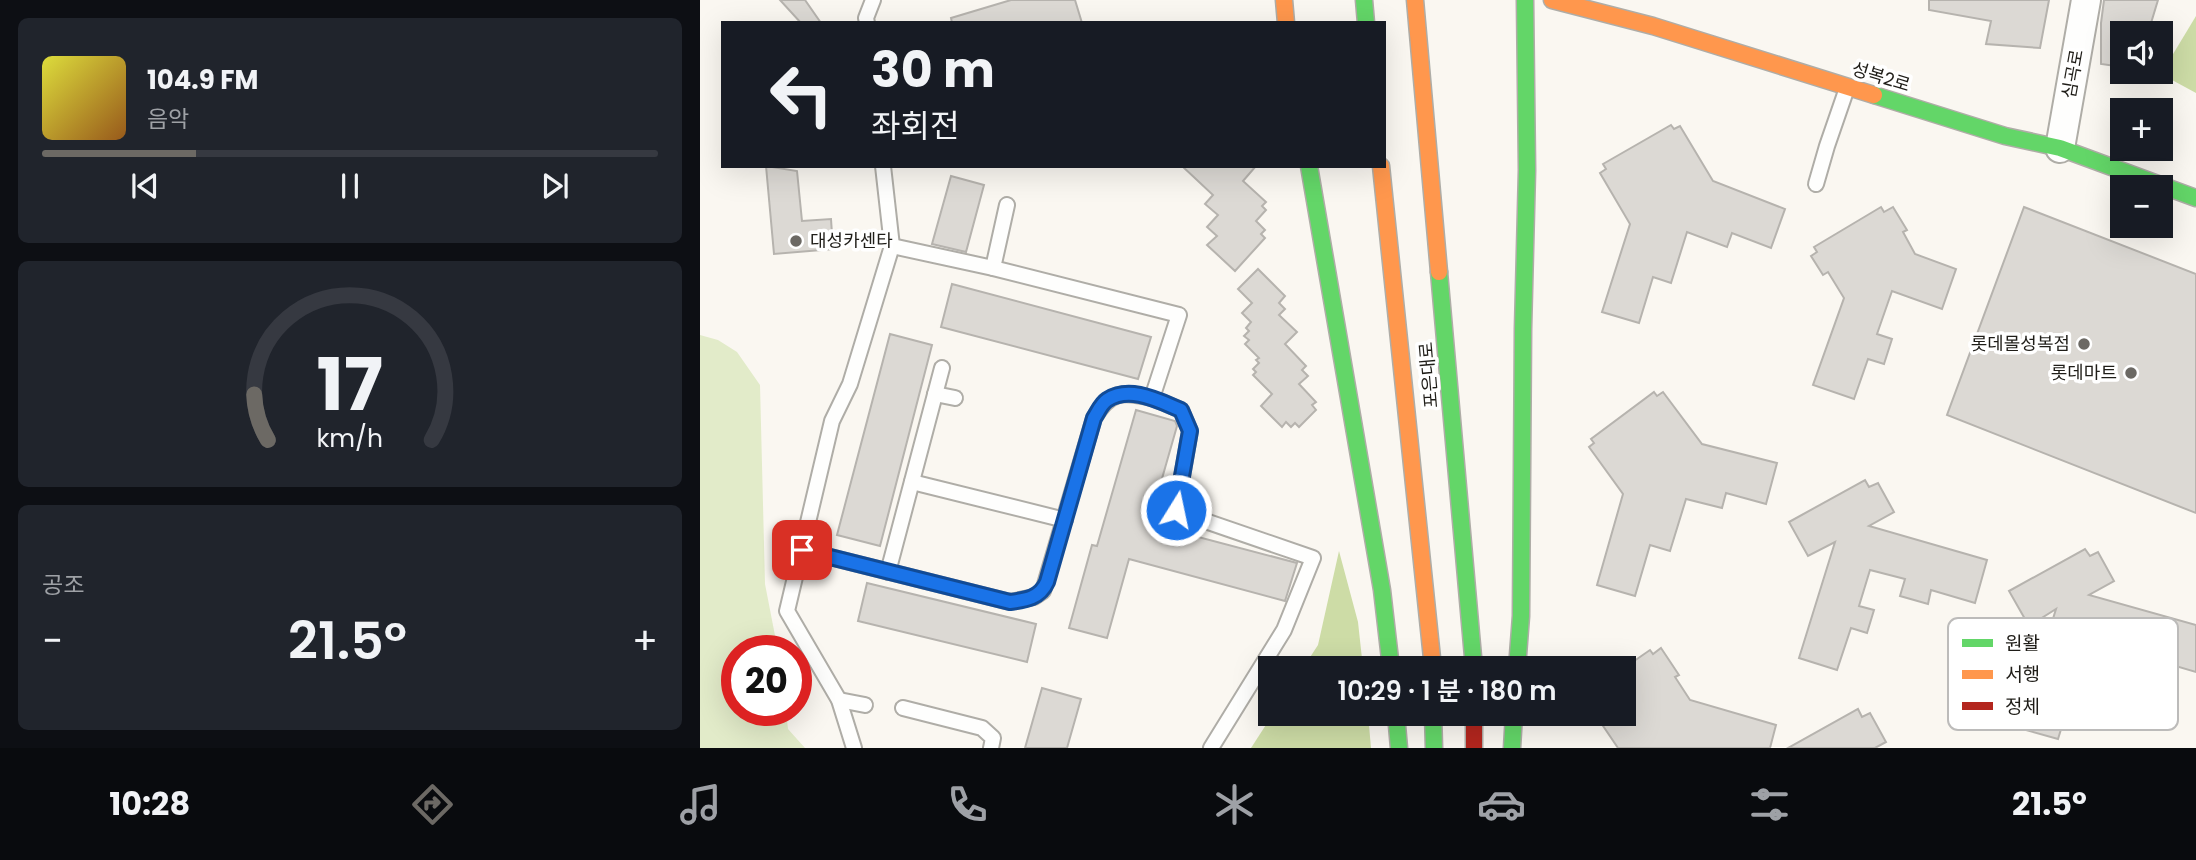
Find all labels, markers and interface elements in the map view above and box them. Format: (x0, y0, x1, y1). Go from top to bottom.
map controls (2110, 21, 2173, 238)
button: sound (2110, 21, 2173, 84)
text: 30 m (871, 36, 995, 104)
street label: 심곡로 (2056, 47, 2089, 101)
icon: left (756, 49, 847, 140)
street label: 성복2로 (1849, 56, 1914, 97)
text: 104.9 FM (147, 62, 258, 98)
button: + (2110, 98, 2173, 161)
text: 음악 (147, 103, 189, 135)
text: 좌회전 (871, 103, 959, 148)
icon: previous (126, 167, 164, 205)
icon: pause (331, 167, 369, 205)
icon: next (536, 167, 574, 205)
button: − (2110, 175, 2173, 238)
place label: 대성카센타 (810, 228, 893, 253)
marker: 대성카센타 (788, 233, 804, 249)
place label: 롯데몰성복점 (1971, 331, 2070, 356)
text: 17 (317, 334, 383, 435)
marker: 롯데몰성복점 (2076, 336, 2092, 352)
street label: 포은대로 (1413, 341, 1444, 409)
place label: 롯데마트 (2051, 360, 2117, 385)
marker: 롯데마트 (2123, 365, 2139, 381)
text: km/h (317, 421, 383, 456)
position arrow (1139, 473, 1213, 547)
pin (772, 520, 832, 580)
icon: arrive (783, 531, 821, 569)
text: 공조 (42, 569, 84, 601)
text: 21.5° (288, 604, 407, 677)
text: − (42, 614, 63, 667)
text: + (632, 614, 658, 667)
legend (1948, 618, 2178, 730)
text: 원활 (2005, 630, 2040, 657)
speed limit sign: 20 (721, 635, 812, 726)
text: 서행 (2005, 661, 2040, 688)
text: 10:29 · 1 분 · 180 m (1338, 673, 1556, 709)
text: 정체 (2005, 693, 2040, 720)
icon: directions (408, 780, 457, 829)
icon: music (676, 780, 725, 829)
icon: phone (943, 780, 992, 829)
icon: climate (1210, 780, 1259, 829)
icon: car (1477, 780, 1526, 829)
icon: filters (1745, 780, 1794, 829)
text: 10:28 (109, 781, 190, 826)
text: 21.5° (2012, 781, 2087, 826)

